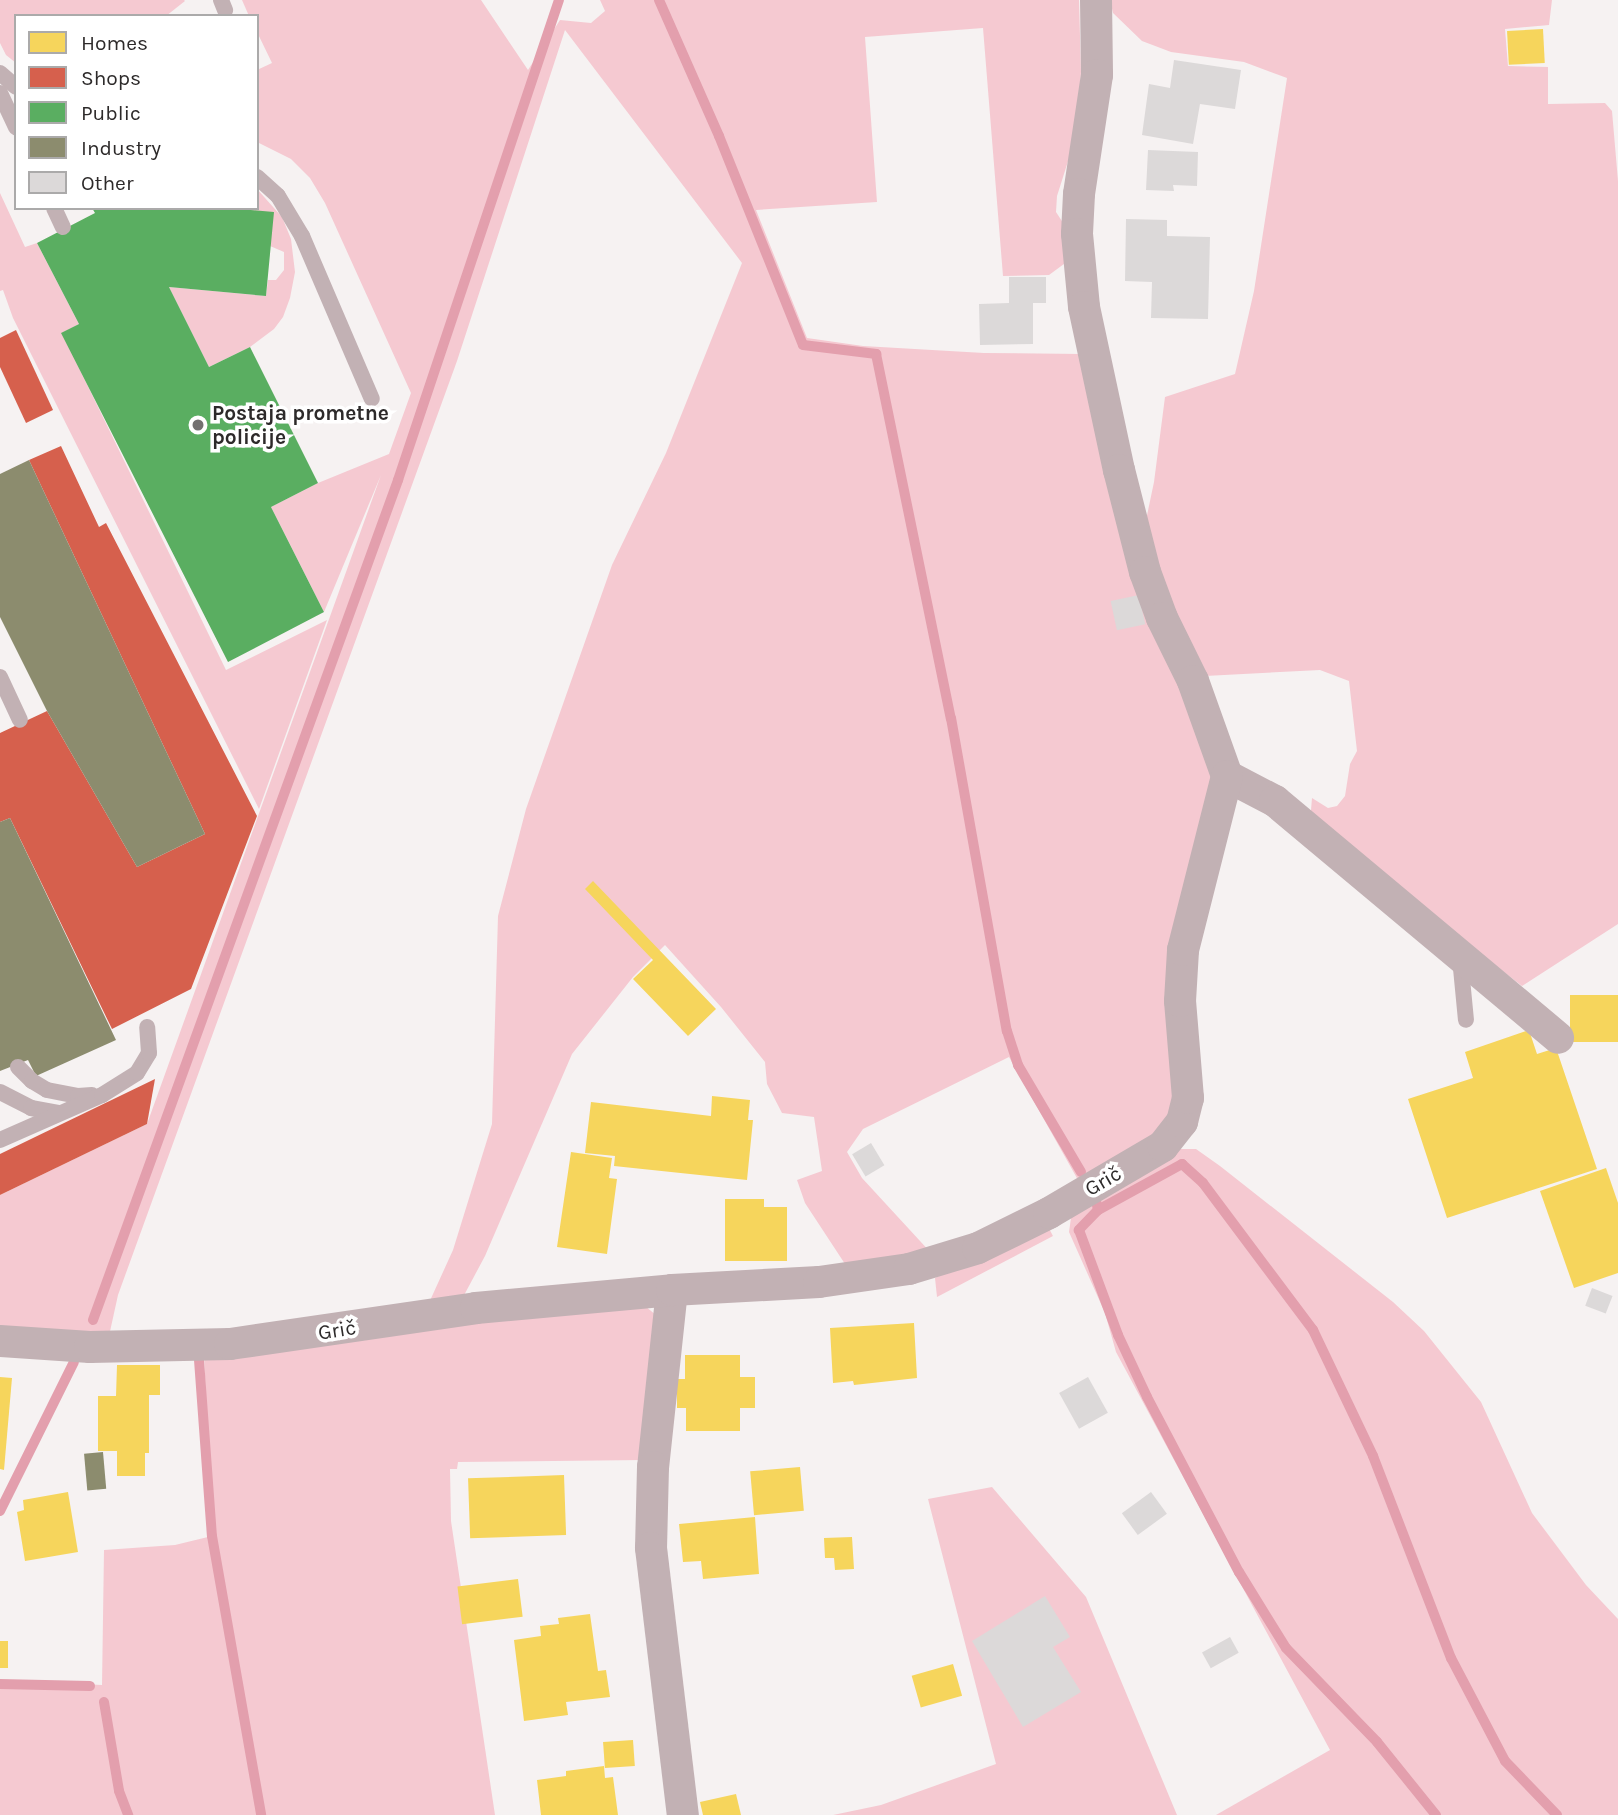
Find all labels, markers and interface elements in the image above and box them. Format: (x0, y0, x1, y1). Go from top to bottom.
legend (14, 14, 259, 210)
text: Homes (81, 31, 148, 55)
text: Shops (81, 66, 141, 90)
text: Public (81, 101, 141, 125)
text: Industry (81, 136, 161, 160)
text: Other (81, 171, 134, 195)
place label: Postaja prometne policije (212, 400, 389, 450)
marker: Postaja prometne policije (190, 417, 206, 433)
street label: Grič (1080, 1161, 1126, 1201)
street label: Grič (316, 1315, 358, 1345)

